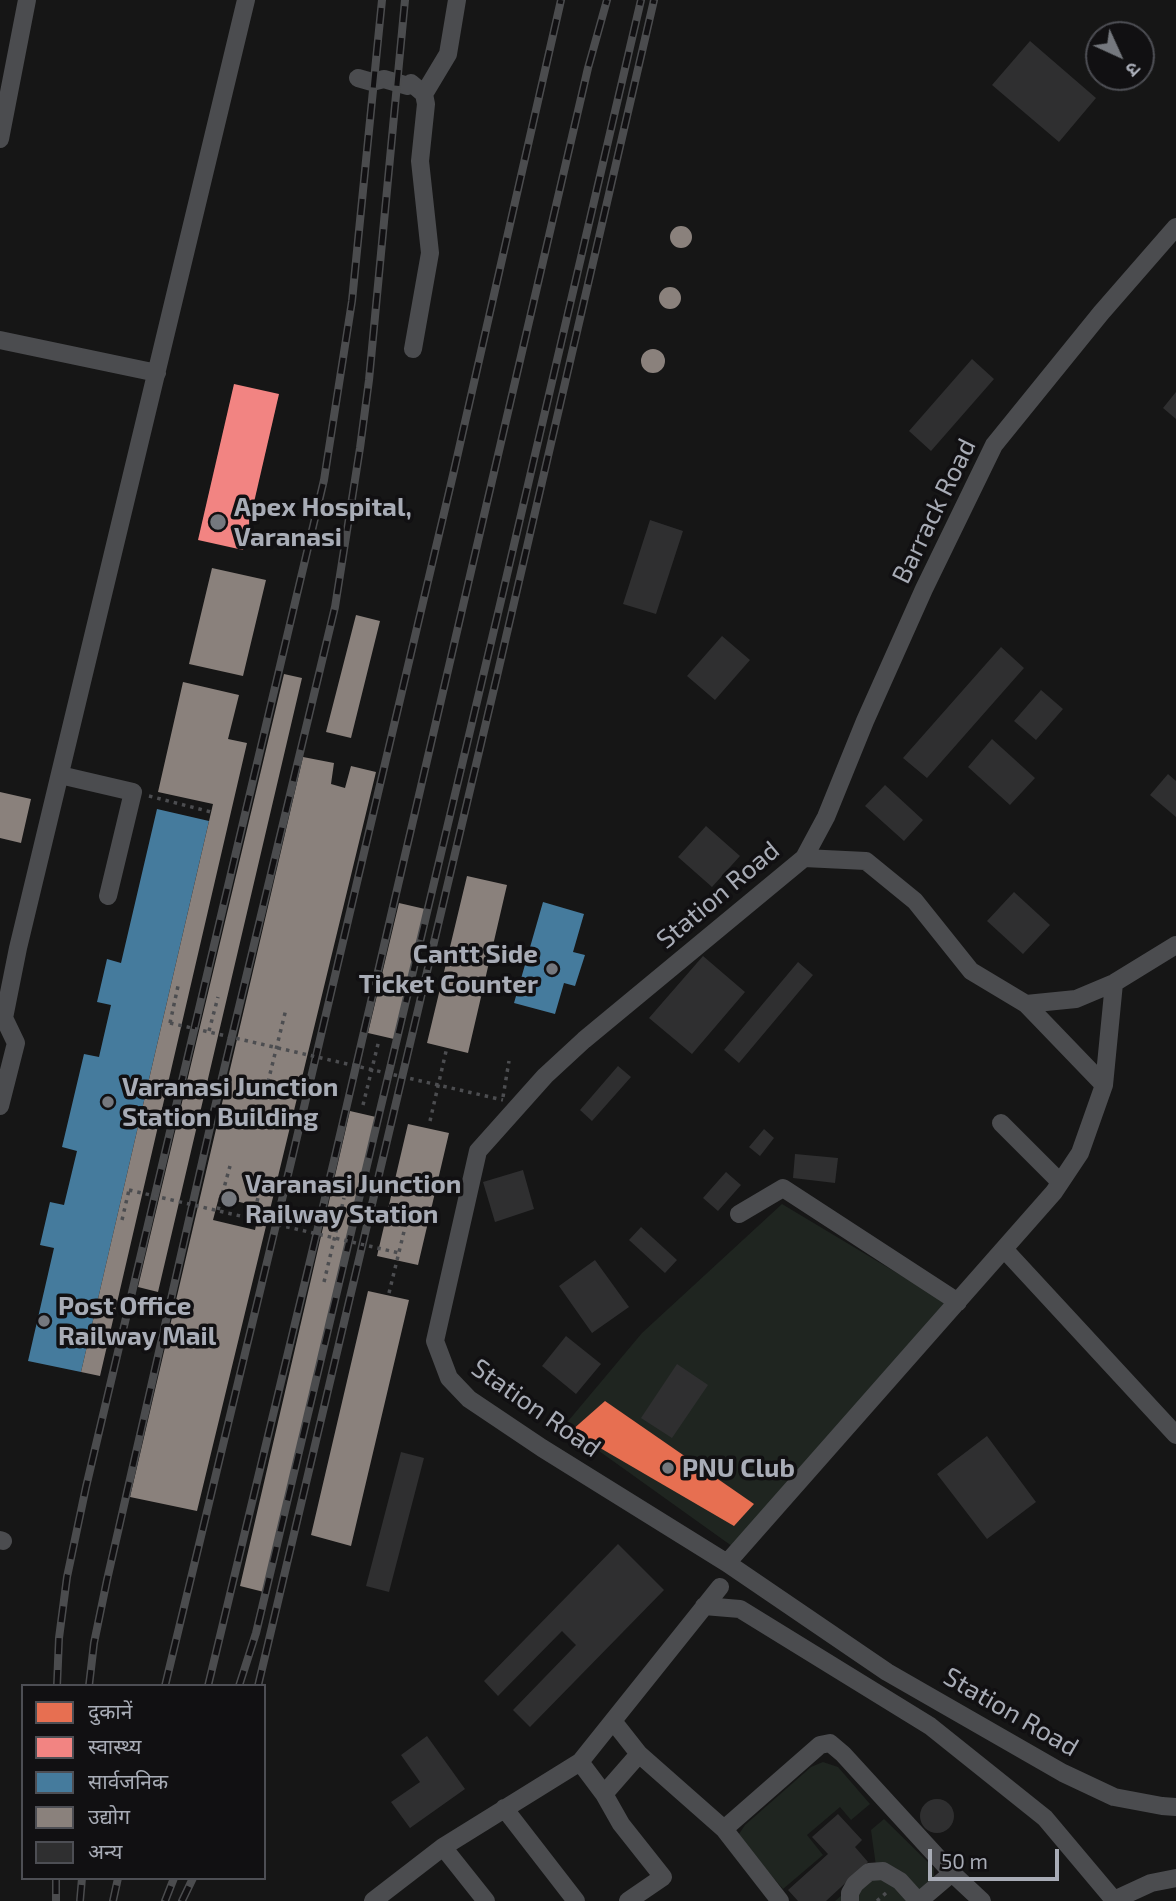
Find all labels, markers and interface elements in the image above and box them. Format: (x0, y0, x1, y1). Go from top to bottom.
north arrow (1085, 21, 1155, 91)
text: उ (1122, 58, 1146, 82)
street label: Barrack Road (886, 434, 982, 588)
place label: Apex Hospital, Varanasi (234, 491, 412, 552)
marker: Apex Hospital, Varanasi (208, 512, 228, 532)
street label: Station Road (650, 835, 786, 955)
place label: Cantt Side Ticket Counter (359, 938, 538, 1000)
marker: Cantt Side Ticket Counter (544, 961, 560, 977)
place label: Varanasi Junction Station Building (122, 1071, 338, 1132)
marker: Varanasi Junction Station Building (100, 1094, 116, 1110)
place label: Varanasi Junction Railway Station (245, 1168, 461, 1230)
marker: Varanasi Junction Railway Station (219, 1189, 239, 1209)
place label: Post Office Railway Mail (58, 1290, 216, 1352)
marker: Post Office Railway Mail (36, 1313, 52, 1329)
street label: Station Road (465, 1352, 607, 1464)
place label: PNU Club (682, 1452, 795, 1484)
marker: PNU Club (660, 1460, 676, 1476)
street label: Station Road (938, 1661, 1084, 1763)
legend (21, 1684, 266, 1880)
text: दुकानें (88, 1698, 132, 1723)
text: स्वास्थ्य (88, 1733, 141, 1758)
text: सार्वजनिक (88, 1768, 168, 1793)
text: उद्योग (88, 1803, 130, 1828)
scale bar (931, 1834, 1062, 1878)
text: अन्य (88, 1838, 122, 1863)
text: 50 m (941, 1848, 988, 1873)

